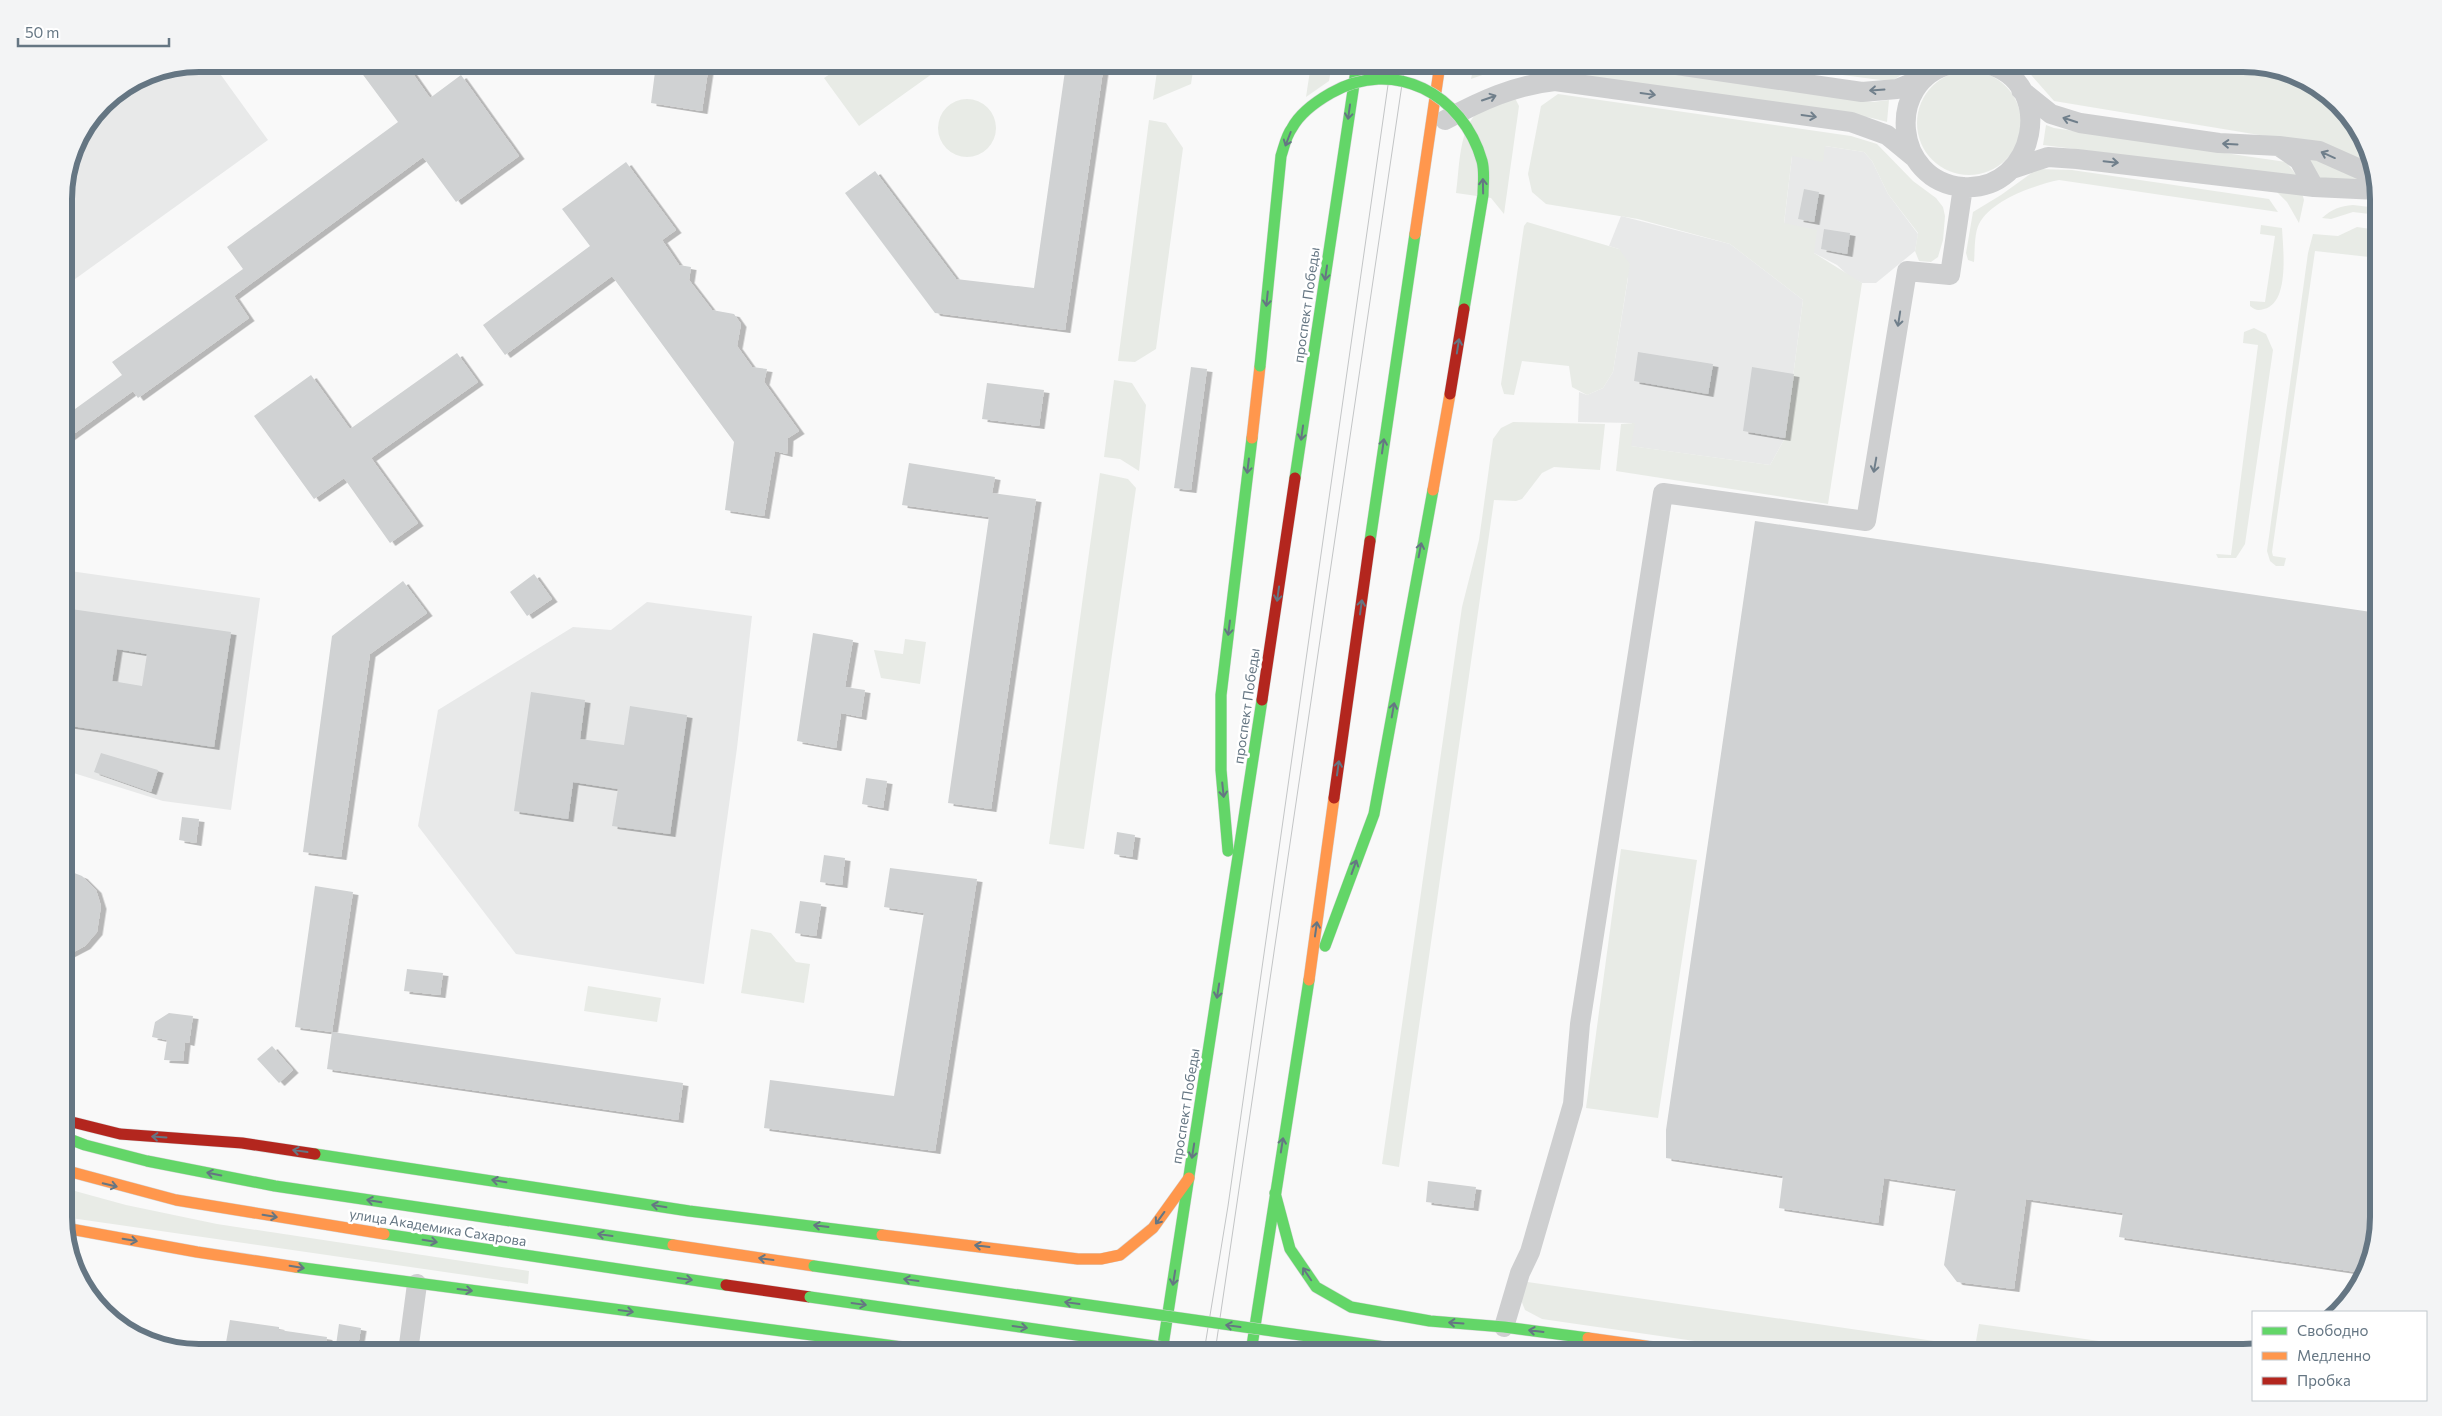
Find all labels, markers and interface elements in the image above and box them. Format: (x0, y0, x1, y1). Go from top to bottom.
scale bar (18, 15, 169, 47)
text: 50 m (25, 23, 59, 41)
one-way arrow (1870, 86, 1886, 95)
one-way arrow (1640, 89, 1656, 99)
one-way arrow (1480, 92, 1496, 102)
one-way arrow (1344, 104, 1354, 120)
one-way arrow (1801, 111, 1817, 121)
one-way arrow (2062, 115, 2078, 124)
one-way arrow (1282, 131, 1291, 146)
one-way arrow (2222, 139, 2238, 149)
one-way arrow (2321, 150, 2336, 160)
one-way arrow (2103, 157, 2119, 167)
one-way arrow (1478, 178, 1488, 194)
street label: проспект Победы (1289, 246, 1323, 364)
one-way arrow (1320, 264, 1330, 280)
one-way arrow (1262, 291, 1271, 307)
one-way arrow (1894, 311, 1904, 327)
one-way arrow (1454, 339, 1464, 355)
one-way arrow (1296, 425, 1306, 441)
one-way arrow (1378, 439, 1388, 455)
one-way arrow (1870, 457, 1880, 473)
one-way arrow (1243, 458, 1253, 474)
one-way arrow (1416, 542, 1426, 558)
one-way arrow (1273, 586, 1283, 602)
one-way arrow (1356, 600, 1366, 616)
one-way arrow (1224, 620, 1234, 636)
street label: проспект Победы (1229, 647, 1263, 765)
one-way arrow (1389, 702, 1399, 718)
one-way arrow (1333, 760, 1343, 776)
one-way arrow (1218, 781, 1228, 797)
one-way arrow (1350, 860, 1359, 875)
one-way arrow (1311, 921, 1321, 937)
one-way arrow (1213, 982, 1223, 998)
street label: проспект Победы (1167, 1047, 1203, 1165)
one-way arrow (151, 1132, 167, 1141)
one-way arrow (1278, 1137, 1288, 1153)
one-way arrow (1188, 1143, 1198, 1159)
one-way arrow (293, 1146, 309, 1156)
one-way arrow (206, 1169, 222, 1178)
one-way arrow (491, 1176, 507, 1186)
one-way arrow (102, 1181, 118, 1190)
one-way arrow (366, 1196, 382, 1206)
one-way arrow (652, 1201, 668, 1211)
street label: улица Академика Сахарова (348, 1205, 528, 1249)
one-way arrow (261, 1211, 277, 1221)
one-way arrow (1155, 1211, 1166, 1224)
one-way arrow (813, 1221, 829, 1231)
one-way arrow (598, 1230, 614, 1240)
one-way arrow (122, 1236, 138, 1245)
one-way arrow (422, 1237, 438, 1247)
one-way arrow (974, 1241, 990, 1251)
one-way arrow (759, 1253, 775, 1263)
one-way arrow (289, 1262, 305, 1272)
one-way arrow (1302, 1267, 1312, 1281)
one-way arrow (1168, 1270, 1178, 1286)
one-way arrow (903, 1274, 919, 1284)
one-way arrow (677, 1275, 693, 1285)
one-way arrow (457, 1285, 473, 1295)
one-way arrow (1064, 1297, 1080, 1307)
one-way arrow (850, 1300, 866, 1310)
one-way arrow (618, 1307, 634, 1317)
legend (2252, 1311, 2427, 1401)
one-way arrow (1448, 1319, 1464, 1328)
one-way arrow (1225, 1320, 1241, 1330)
text: Свободно (2297, 1321, 2368, 1339)
one-way arrow (1011, 1322, 1027, 1332)
one-way arrow (1529, 1326, 1545, 1336)
text: Медленно (2297, 1346, 2371, 1364)
text: Пробка (2297, 1371, 2351, 1389)

